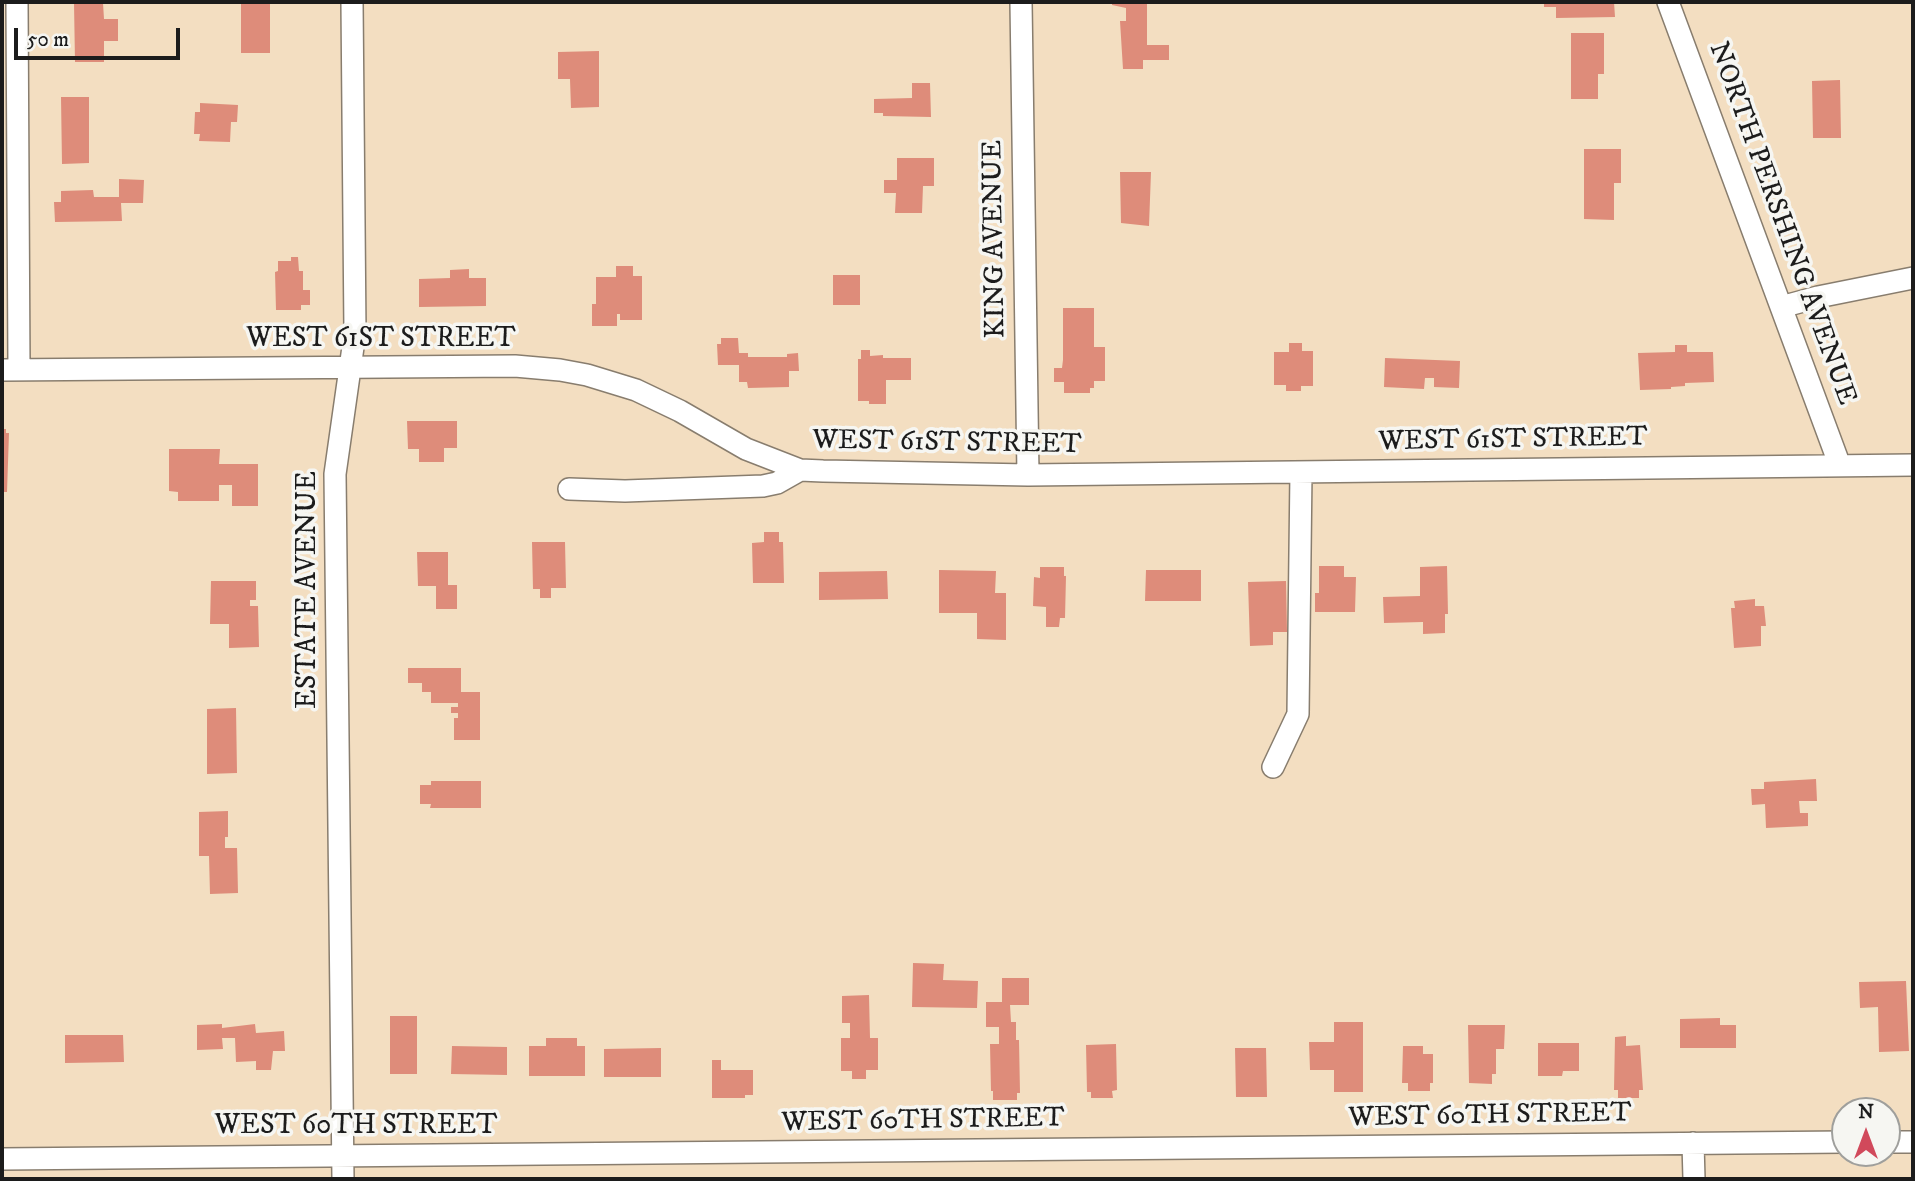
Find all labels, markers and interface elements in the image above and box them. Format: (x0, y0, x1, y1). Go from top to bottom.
scale bar (18, 14, 184, 58)
text: 50 m (27, 27, 69, 53)
street label: NORTH PERSHING AVENUE (1700, 38, 1862, 410)
street label: KING AVENUE (977, 139, 1015, 339)
street label: WEST 61ST STREET (246, 323, 516, 357)
street label: WEST 61ST STREET (1378, 422, 1648, 460)
street label: WEST 61ST STREET (812, 425, 1082, 463)
street label: ESTATE AVENUE (292, 471, 326, 709)
north arrow (1831, 1097, 1901, 1167)
street label: WEST 60TH STREET (1348, 1098, 1632, 1136)
text: N (1858, 1101, 1874, 1124)
street label: WEST 60TH STREET (781, 1103, 1065, 1141)
street label: WEST 60TH STREET (214, 1110, 498, 1144)

